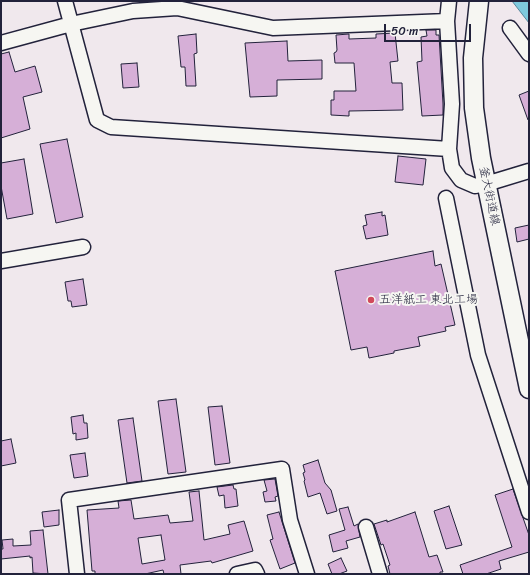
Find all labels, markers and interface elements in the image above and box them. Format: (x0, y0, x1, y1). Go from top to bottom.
scale bar (386, 16, 473, 42)
text: 50 m (391, 20, 418, 42)
street label: 釜大街道線 (476, 165, 502, 227)
place label: 五洋紙工 東北工場 (379, 293, 478, 307)
marker: 五洋紙工 東北工場 (366, 295, 376, 305)

